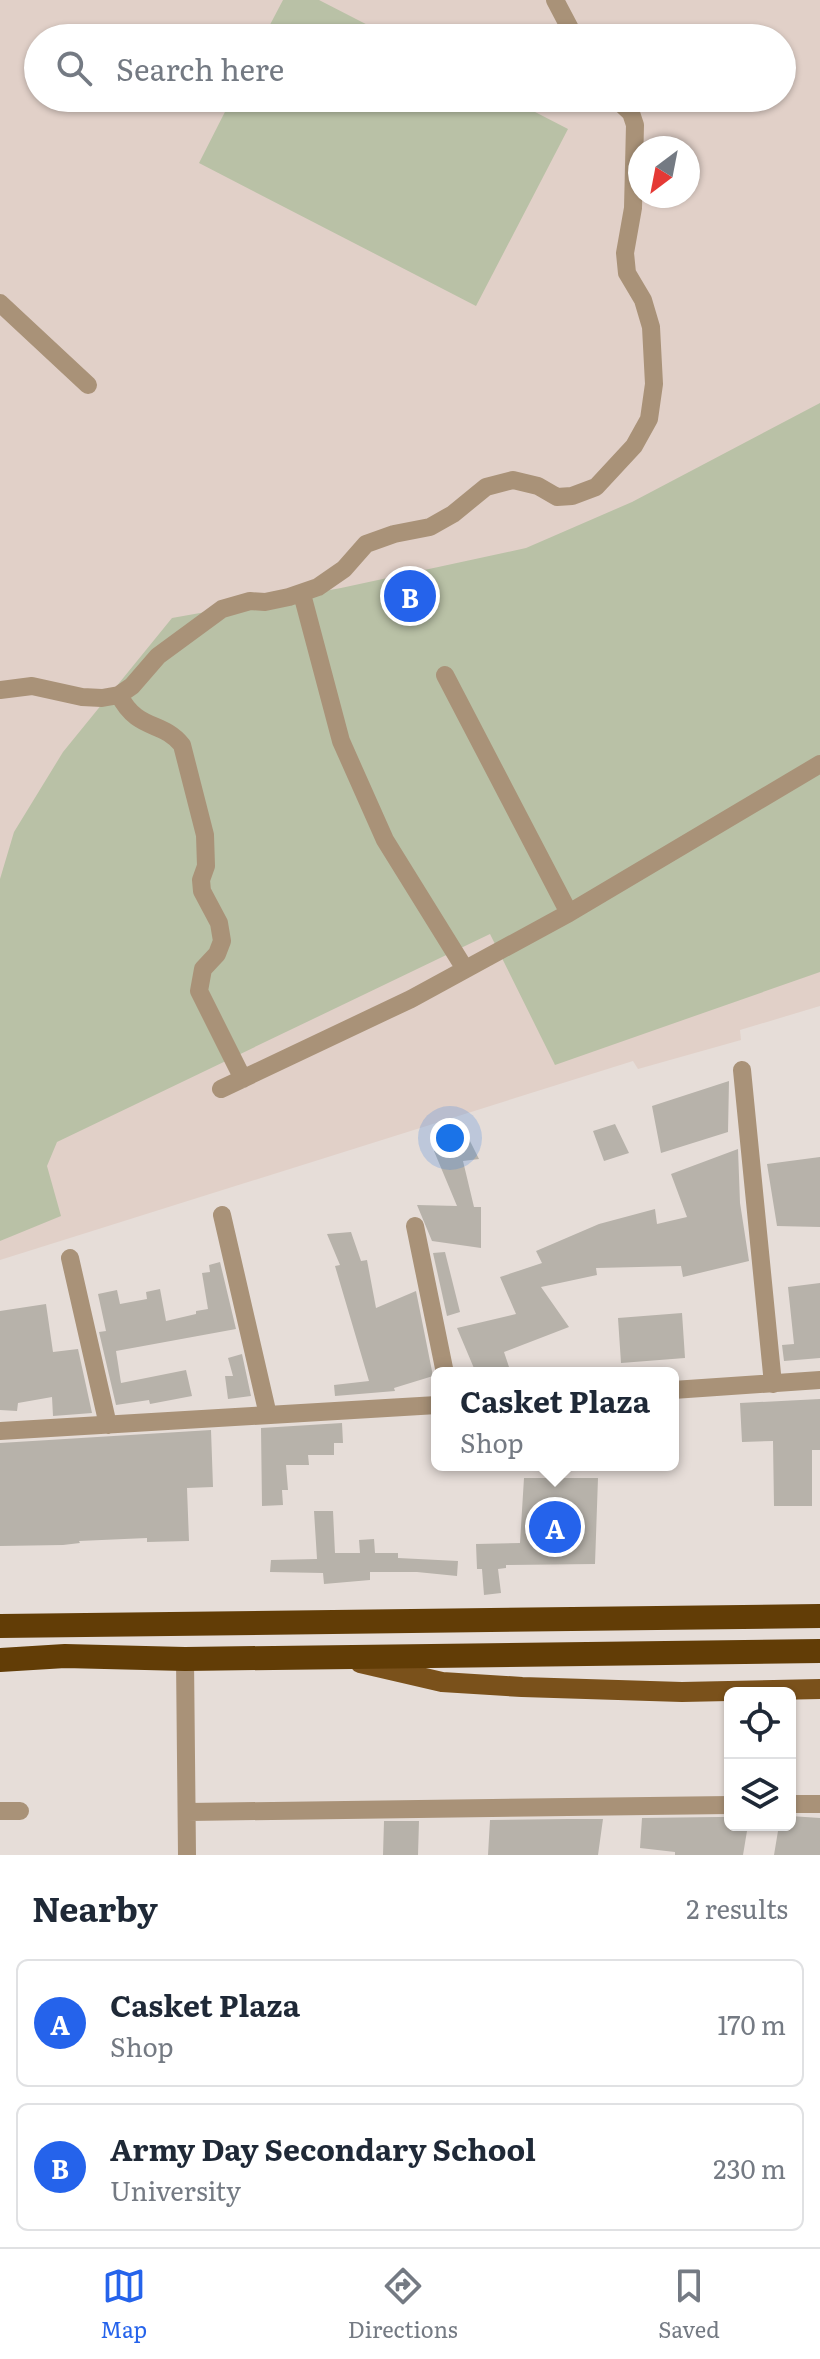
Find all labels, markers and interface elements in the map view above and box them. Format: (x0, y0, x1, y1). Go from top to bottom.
search box (24, 24, 796, 112)
icon: search (52, 46, 96, 90)
text: Search here (116, 46, 284, 90)
north arrow (628, 136, 700, 208)
pin: B (384, 566, 436, 626)
your location (430, 1118, 470, 1158)
popup (431, 1367, 679, 1471)
text: Casket Plaza (460, 1378, 650, 1422)
text: Shop (460, 1422, 524, 1461)
pin: A (529, 1497, 581, 1557)
map controls (724, 1687, 796, 1831)
button: locate (724, 1687, 796, 1759)
button: layers (724, 1759, 796, 1831)
text: Nearby (32, 1882, 158, 1932)
text: 2 results (686, 1888, 788, 1927)
text: Casket Plaza (110, 1982, 300, 2026)
text: A (50, 2004, 70, 2043)
text: 170 m (718, 2004, 786, 2043)
text: Shop (110, 2026, 174, 2065)
text: Army Day Secondary School (110, 2126, 536, 2170)
text: B (51, 2148, 69, 2187)
text: 230 m (713, 2148, 786, 2187)
text: University (110, 2170, 241, 2209)
tab: Map (100, 2264, 147, 2345)
tab: Directions (348, 2264, 458, 2345)
tab: Saved (658, 2264, 720, 2345)

